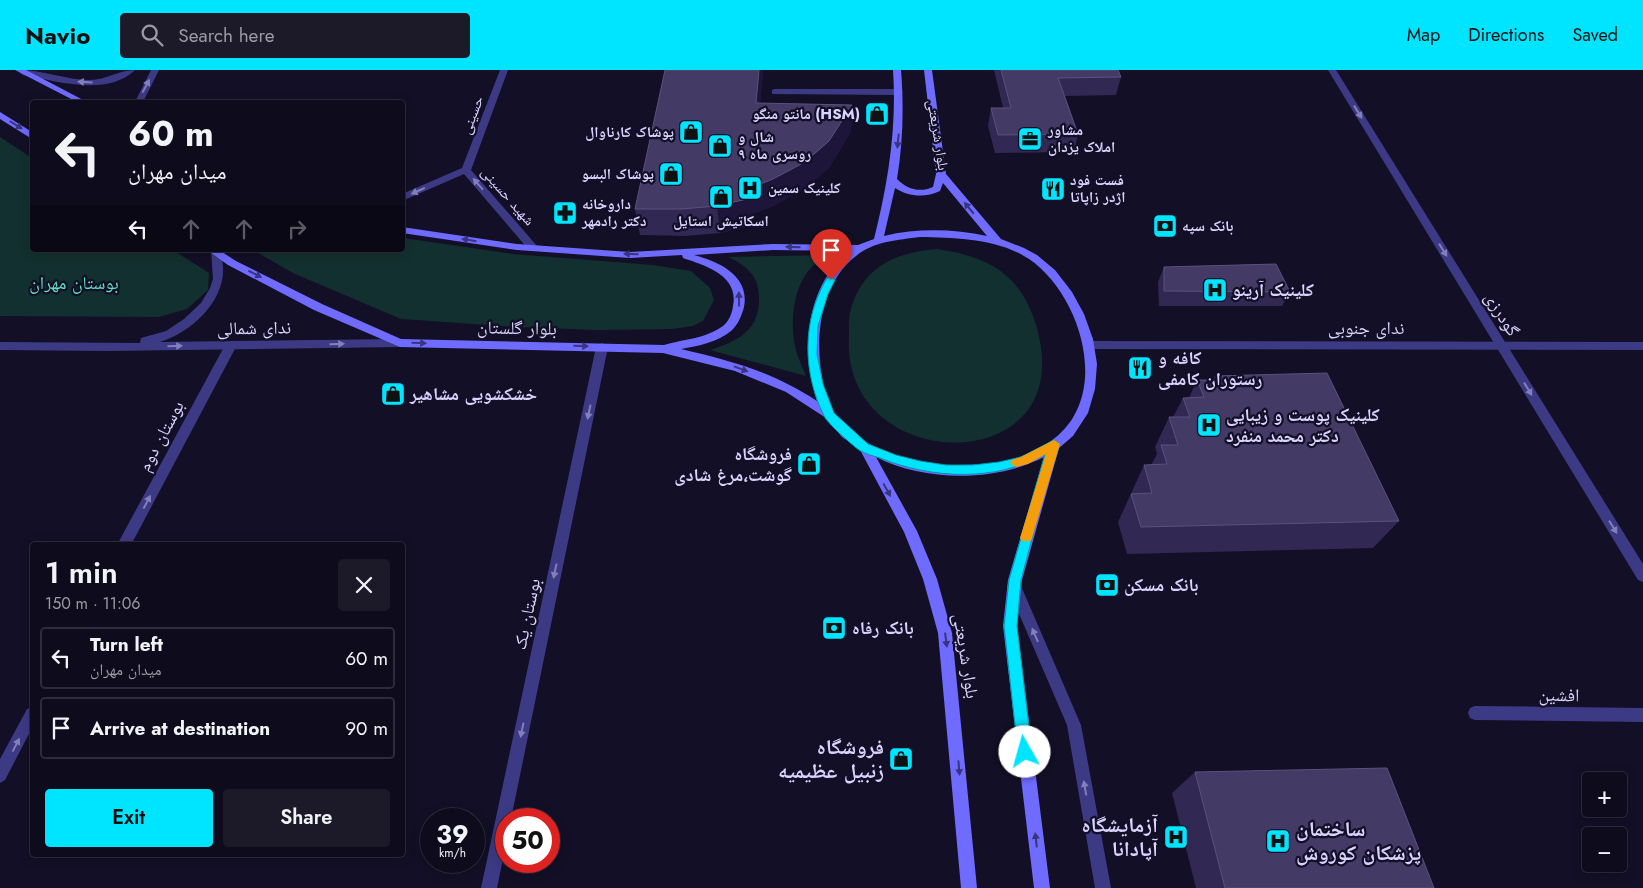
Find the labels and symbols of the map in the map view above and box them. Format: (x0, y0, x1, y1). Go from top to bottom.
one-way arrow (76, 78, 92, 86)
one-way arrow (142, 79, 150, 93)
street label: حسینی (455, 92, 490, 137)
street label: بلوار شریعتی (922, 98, 954, 172)
shop icon: مانتو منگو (HSM) (864, 101, 890, 127)
place label: مانتو منگو (HSM) (752, 103, 860, 125)
one-way arrow (1353, 105, 1362, 118)
shop icon: پوشاک کارناوال (678, 119, 704, 145)
place label: مشاور املاک یزدان (1047, 119, 1115, 158)
one-way arrow (10, 121, 23, 130)
place label: پوشاک کارناوال (585, 121, 674, 143)
place label: شال و روسری ماه ۹ (738, 126, 812, 165)
office icon: مشاور املاک یزدان (1017, 126, 1043, 152)
shop icon: شال و روسری ماه ۹ (707, 133, 733, 159)
one-way arrow (894, 133, 902, 149)
shop icon: پوشاک البسو (658, 161, 684, 187)
street label: شهید حسینی (476, 162, 540, 231)
place label: پوشاک البسو (581, 163, 654, 185)
place label: فست فود اژدر زاپاتا (1070, 169, 1125, 208)
hospital icon: کلینیک سمین (737, 175, 763, 201)
restaurant icon: فست فود اژدر زاپاتا (1040, 176, 1066, 202)
place label: کلینیک سمین (768, 177, 841, 199)
one-way arrow (472, 179, 484, 191)
shop icon: اسکاتیش استایل (708, 184, 734, 210)
one-way arrow (411, 188, 425, 196)
place label: داروخانه دکتر رادمهر (581, 193, 646, 232)
pharmacy icon: داروخانه دکتر رادمهر (552, 200, 578, 226)
one-way arrow (964, 202, 975, 215)
place label: اسکاتیش استایل (673, 210, 769, 232)
bank icon: بانک سپه (1152, 213, 1178, 239)
place label: بانک سپه (1182, 215, 1233, 237)
pin (810, 229, 852, 280)
one-way arrow (461, 235, 477, 243)
one-way arrow (785, 243, 801, 251)
one-way arrow (1438, 243, 1447, 257)
one-way arrow (623, 250, 639, 258)
park label: بوستان مهران (29, 270, 119, 296)
one-way arrow (247, 270, 262, 278)
hospital icon: کلینیک آرینو (1202, 277, 1228, 303)
place label: کلینیک آرینو (1232, 277, 1314, 303)
street label: گودرزی (1478, 287, 1526, 342)
one-way arrow (734, 291, 742, 307)
street label: ندای شمالی (217, 314, 291, 342)
street label: بلوار گلستان (477, 314, 557, 342)
street label: ندای جنوبی (1328, 315, 1404, 341)
one-way arrow (329, 340, 345, 348)
one-way arrow (411, 340, 427, 348)
one-way arrow (167, 342, 183, 350)
one-way arrow (574, 343, 590, 351)
place label: کافه و رستوران کامفی (1158, 345, 1263, 392)
restaurant icon: کافه و رستوران کامفی (1127, 355, 1153, 381)
one-way arrow (734, 366, 749, 373)
shop icon: خشکشویی مشاهیر (380, 381, 406, 407)
place label: خشکشویی مشاهیر (409, 381, 537, 407)
one-way arrow (1523, 382, 1532, 395)
street label: بوستان دوم (131, 396, 191, 476)
place label: کلینیک پوست و زیبایی دکتر محمد منفرد (1226, 402, 1380, 449)
one-way arrow (585, 404, 593, 419)
hospital icon: کلینیک پوست و زیبایی دکتر محمد منفرد (1196, 412, 1222, 438)
place label: فروشگاه گوشت،مرغ شادی (674, 441, 792, 488)
shop icon: فروشگاه گوشت،مرغ شادی (796, 451, 822, 477)
one-way arrow (883, 482, 891, 497)
one-way arrow (143, 495, 151, 509)
one-way arrow (1608, 520, 1617, 534)
one-way arrow (551, 563, 559, 579)
bank icon: بانک مسکن (1094, 572, 1120, 598)
place label: بانک مسکن (1124, 572, 1199, 598)
street label: بوستان یک (507, 576, 547, 652)
street label: بلوار شریعتی (946, 611, 986, 701)
bank icon: بانک رفاه (821, 615, 847, 641)
place label: بانک رفاه (852, 615, 914, 641)
one-way arrow (1031, 628, 1039, 642)
one-way arrow (942, 633, 950, 649)
street label: افشین (1538, 682, 1580, 708)
one-way arrow (518, 722, 526, 737)
position arrow (998, 725, 1050, 777)
place label: فروشگاه زنبیل عظیمیه (778, 732, 884, 786)
one-way arrow (12, 737, 20, 752)
shop icon: فروشگاه زنبیل عظیمیه (888, 746, 914, 772)
one-way arrow (955, 761, 963, 777)
one-way arrow (1081, 780, 1089, 796)
speed limit sign: 50 (495, 808, 560, 873)
place label: آزمایشگاه آپادانا (1082, 810, 1158, 864)
place label: ساختمان پزشکان کوروش (1296, 814, 1421, 868)
hospital icon: آزمایشگاه آپادانا (1163, 824, 1189, 850)
hospital icon: ساختمان پزشکان کوروش (1265, 828, 1291, 854)
one-way arrow (1032, 831, 1040, 847)

